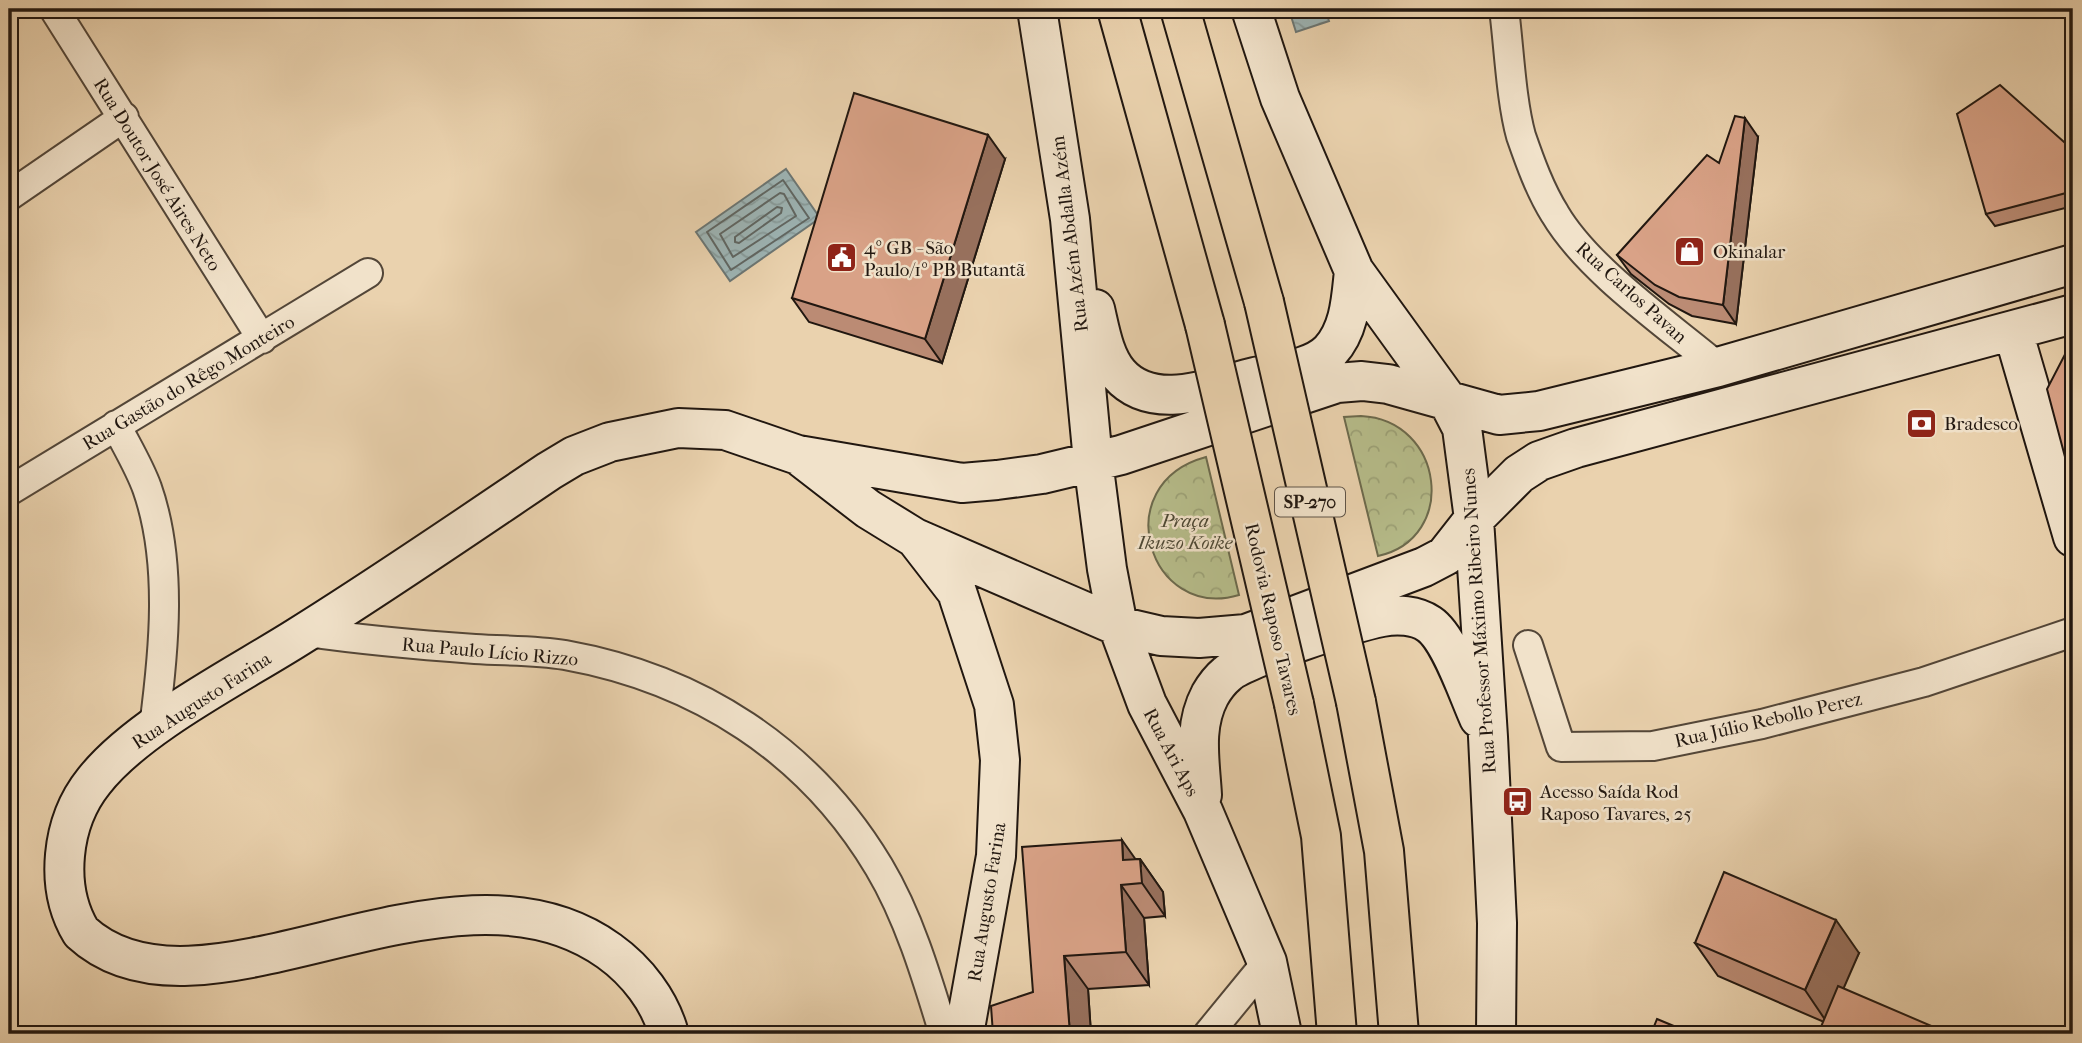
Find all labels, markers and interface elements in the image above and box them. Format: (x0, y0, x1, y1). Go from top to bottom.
street label: Rua Doutor José Aires Neto (89, 74, 226, 275)
street label: Rua Azém Abdalla Azém (1047, 134, 1093, 333)
shop icon: Okinalar (1673, 234, 1707, 268)
place label: 4º GB - São Paulo/1º PB Butantã (864, 237, 1025, 281)
street label: Rua Carlos Pavan (1571, 237, 1691, 348)
public building icon: 4º GB - São Paulo/1º PB Butantã (824, 241, 858, 275)
place label: Okinalar (1713, 241, 1786, 263)
street label: Rua Gastão do Rêgo Monteiro (79, 311, 299, 455)
bank icon: Bradesco (1904, 406, 1938, 440)
place label: Bradesco (1944, 413, 2018, 435)
street label: Rua Professor Máximo Ribeiro Nunes (1457, 467, 1501, 774)
road number: SP-270 (1275, 488, 1345, 516)
park label: Praça Ikuzo Koike (1137, 510, 1234, 554)
street label: Rodovia Raposo Tavares (1240, 521, 1306, 717)
street label: Rua Paulo Lício Rizzo (401, 633, 579, 671)
street label: Rua Augusto Farina (128, 648, 275, 754)
street label: Rua Júlio Rebollo Perez (1672, 688, 1864, 752)
street label: Rua Ari Aps (1139, 705, 1204, 800)
place label: Acesso Saída Rod Raposo Tavares, 25 (1539, 781, 1692, 825)
bus stop icon: Acesso Saída Rod Raposo Tavares, 25 (1500, 785, 1534, 819)
street label: Rua Augusto Farina (964, 821, 1010, 983)

